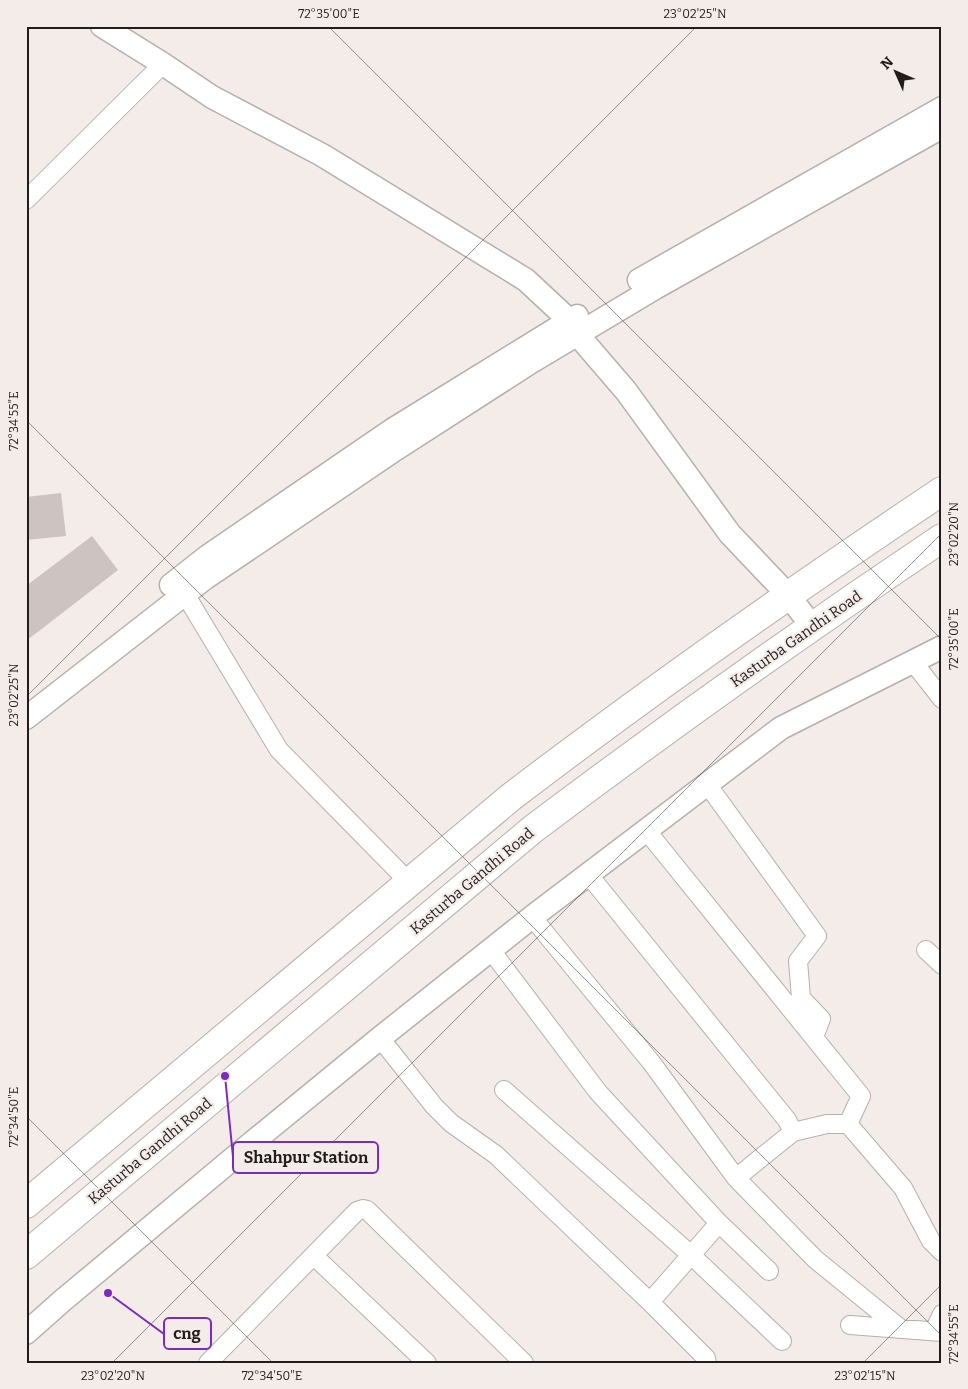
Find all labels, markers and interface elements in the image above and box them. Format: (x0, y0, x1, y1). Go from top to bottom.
text: 72°35'00"E (298, 7, 360, 21)
text: 23°02'25"N (664, 7, 727, 21)
north arrow (870, 48, 920, 98)
text: N (877, 53, 897, 73)
text: 72°34'55"E (7, 391, 21, 451)
text: 23°02'20"N (947, 501, 961, 566)
street label: Kasturba Gandhi Road (727, 587, 865, 691)
text: 72°35'00"E (947, 608, 961, 670)
text: 23°02'25"N (7, 663, 21, 726)
street label: Kasturba Gandhi Road (407, 824, 538, 938)
text: 72°34'50"E (7, 1087, 21, 1147)
street label: Kasturba Gandhi Road (85, 1094, 216, 1208)
callout: Shahpur Station (233, 1142, 378, 1173)
text: Shahpur Station (244, 1148, 369, 1167)
text: 72°34'55"E (947, 1304, 961, 1364)
callout: cng (164, 1318, 211, 1349)
text: cng (173, 1324, 201, 1343)
text: 23°02'20"N (81, 1369, 146, 1383)
text: 72°34'50"E (242, 1369, 302, 1383)
text: 23°02'15"N (834, 1369, 896, 1383)

